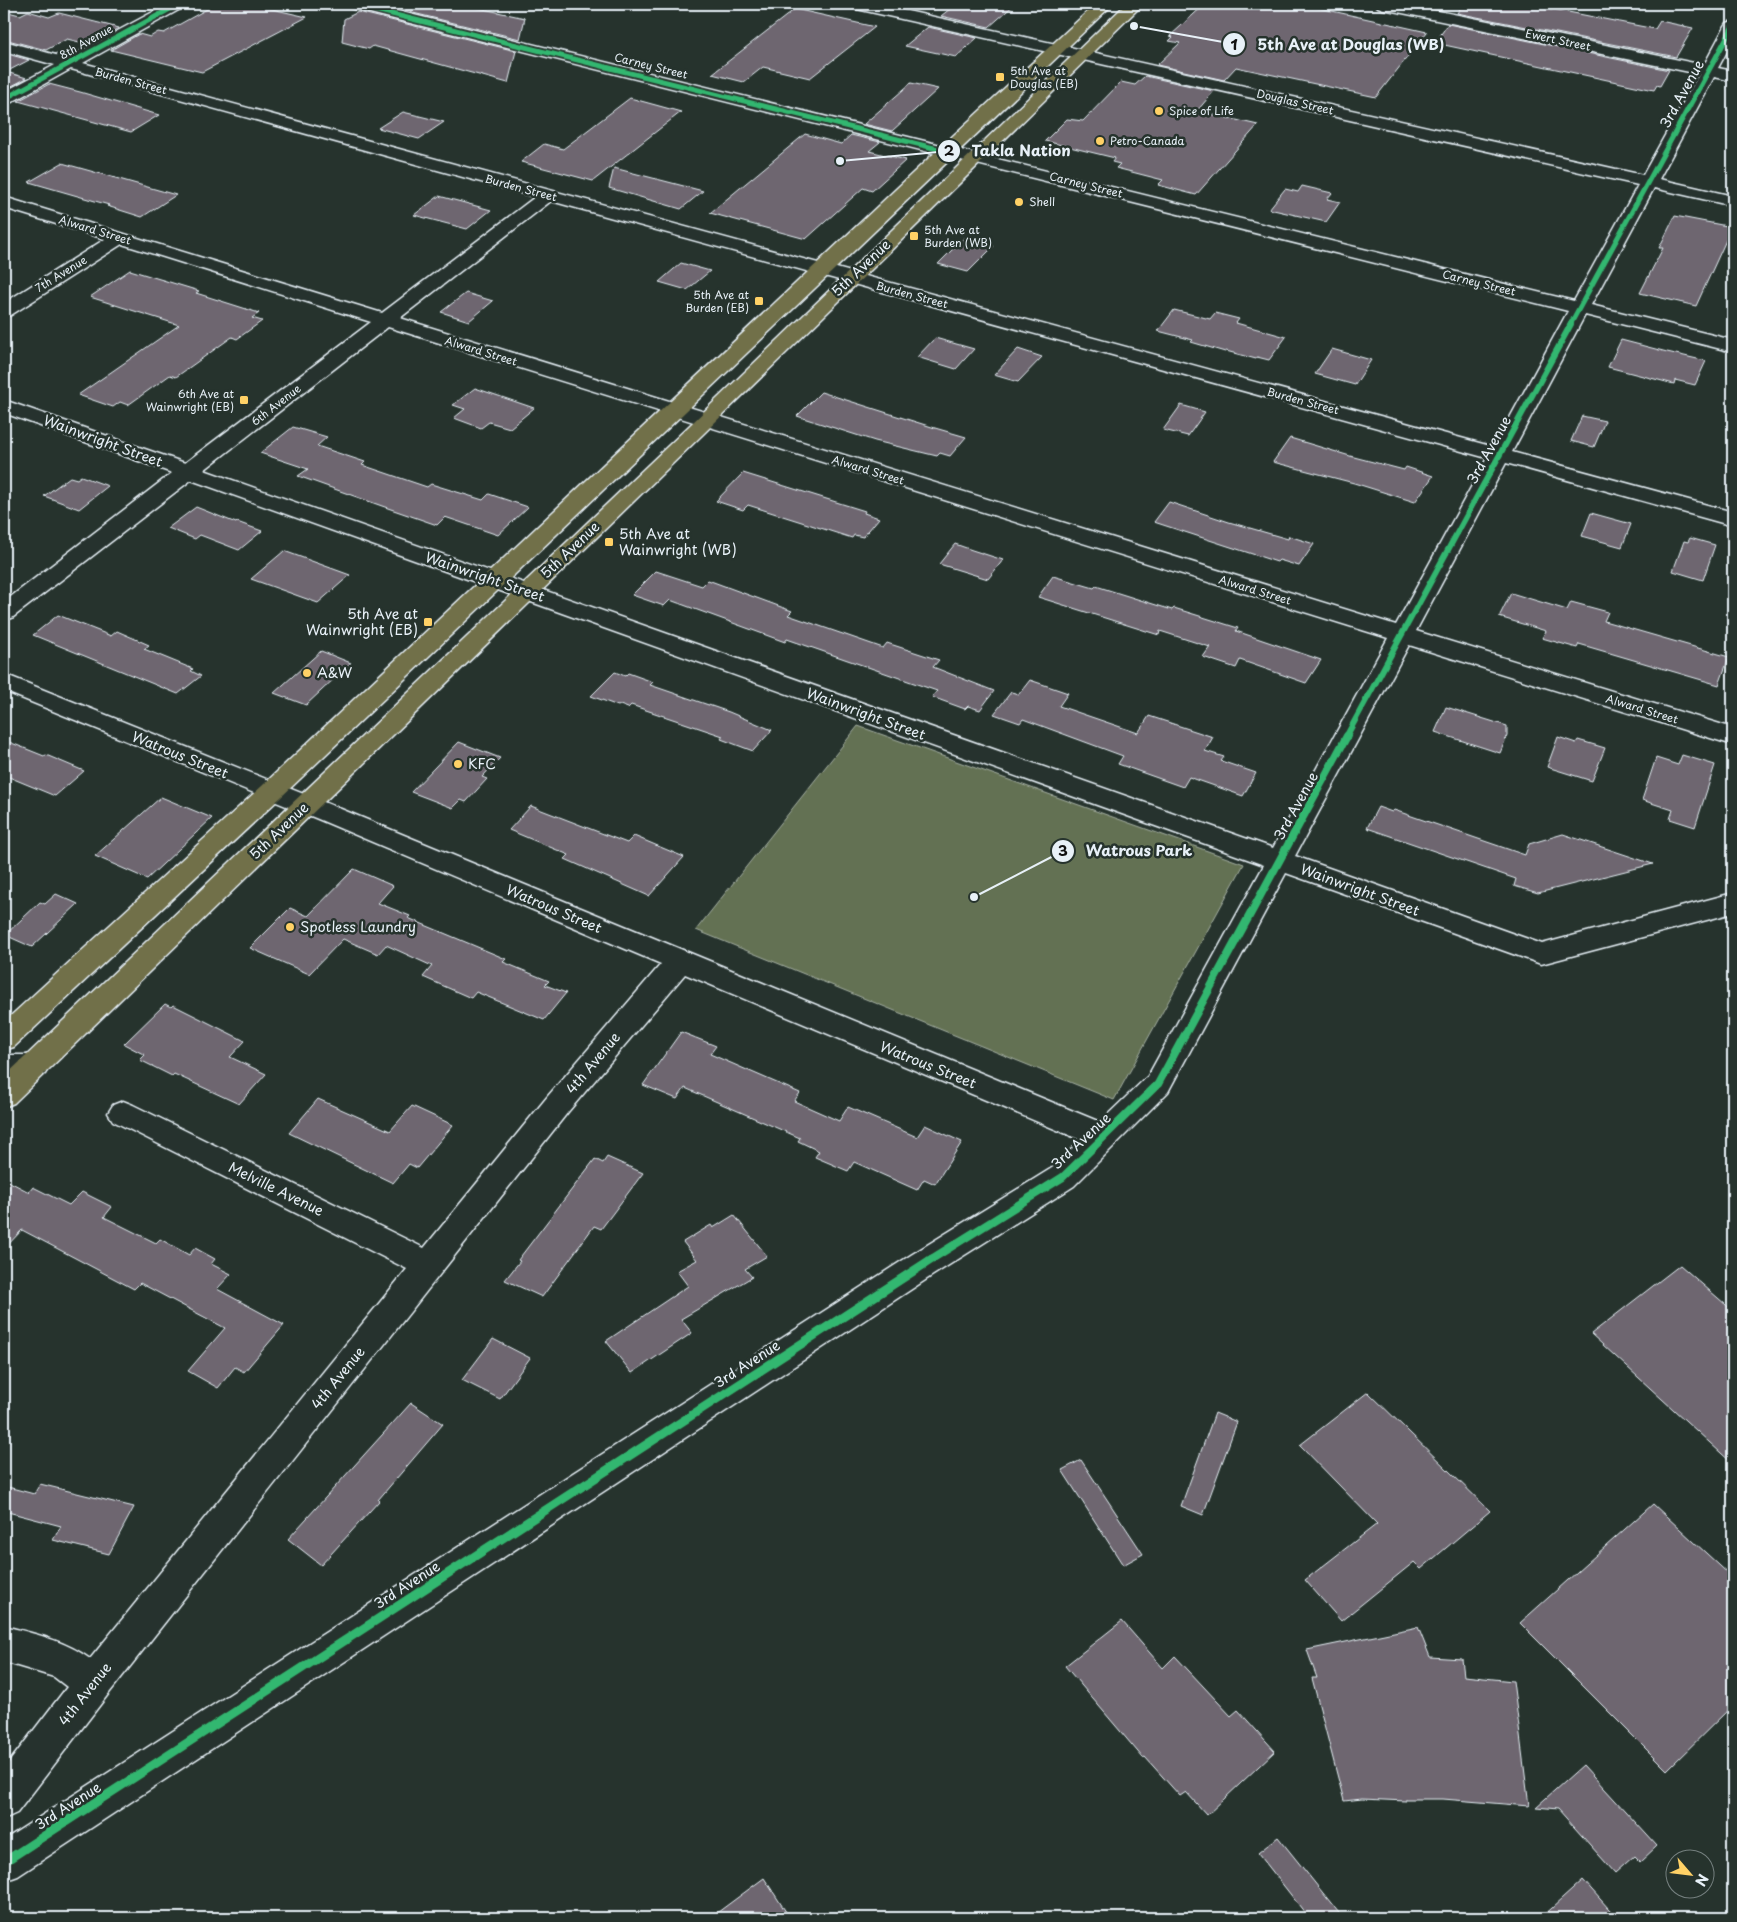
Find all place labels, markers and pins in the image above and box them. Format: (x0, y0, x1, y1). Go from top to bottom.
callout: 5th Ave at Douglas (WB) (1222, 29, 1455, 59)
place label: 5th Ave at Douglas (EB) (1010, 62, 1078, 92)
marker: 5th Ave at Douglas (EB) (994, 71, 1006, 83)
place label: Spice of Life (1169, 102, 1234, 119)
marker: Spice of Life (1153, 105, 1165, 117)
place label: Petro-Canada (1110, 132, 1185, 149)
marker: Petro-Canada (1094, 135, 1106, 147)
callout: Takla Nation (936, 136, 1081, 166)
place label: Shell (1029, 193, 1055, 210)
marker: Shell (1013, 196, 1025, 208)
place label: 5th Ave at Burden (WB) (924, 221, 992, 251)
marker: 5th Ave at Burden (WB) (908, 230, 920, 242)
place label: 5th Ave at Burden (EB) (685, 286, 749, 316)
marker: 5th Ave at Burden (EB) (753, 295, 765, 307)
place label: 6th Ave at Wainwright (EB) (146, 385, 235, 415)
marker: 6th Ave at Wainwright (EB) (238, 394, 250, 406)
place label: 5th Ave at Wainwright (WB) (619, 523, 737, 560)
marker: 5th Ave at Wainwright (WB) (603, 536, 615, 548)
place label: 5th Ave at Wainwright (EB) (306, 603, 418, 640)
marker: 5th Ave at Wainwright (EB) (422, 616, 434, 628)
place label: A&W (317, 662, 353, 683)
marker: A&W (301, 667, 313, 679)
place label: KFC (468, 753, 496, 774)
marker: KFC (452, 758, 464, 770)
callout: Watrous Park (1051, 836, 1202, 866)
place label: Spotless Laundry (300, 916, 416, 937)
marker: Spotless Laundry (284, 921, 296, 933)

